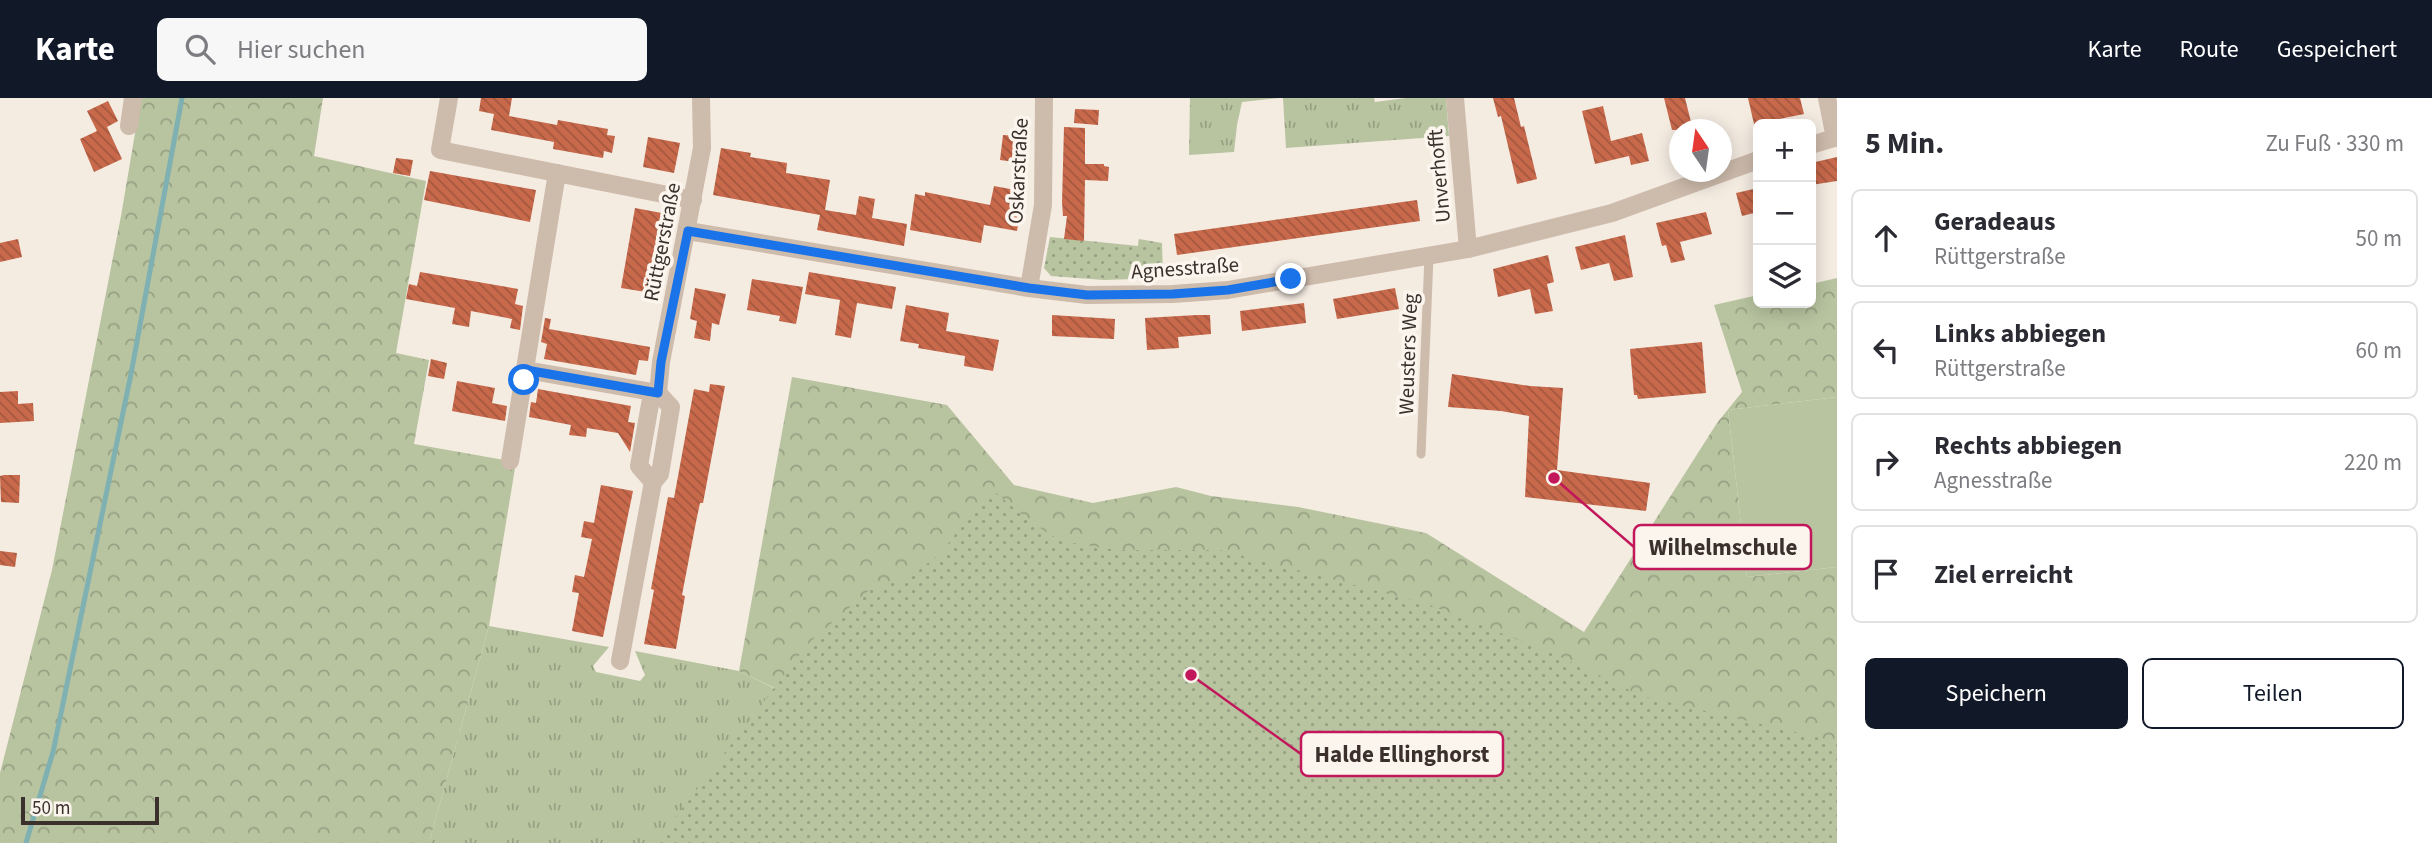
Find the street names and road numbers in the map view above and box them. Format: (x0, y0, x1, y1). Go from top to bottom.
street label: Oskarstraße (1000, 117, 1036, 225)
street label: Unverhofft (1420, 127, 1458, 224)
street label: Rüttgerstraße (636, 180, 688, 304)
street label: Agnesstraße (1130, 249, 1240, 287)
street label: Weusters Weg (1391, 292, 1425, 415)

